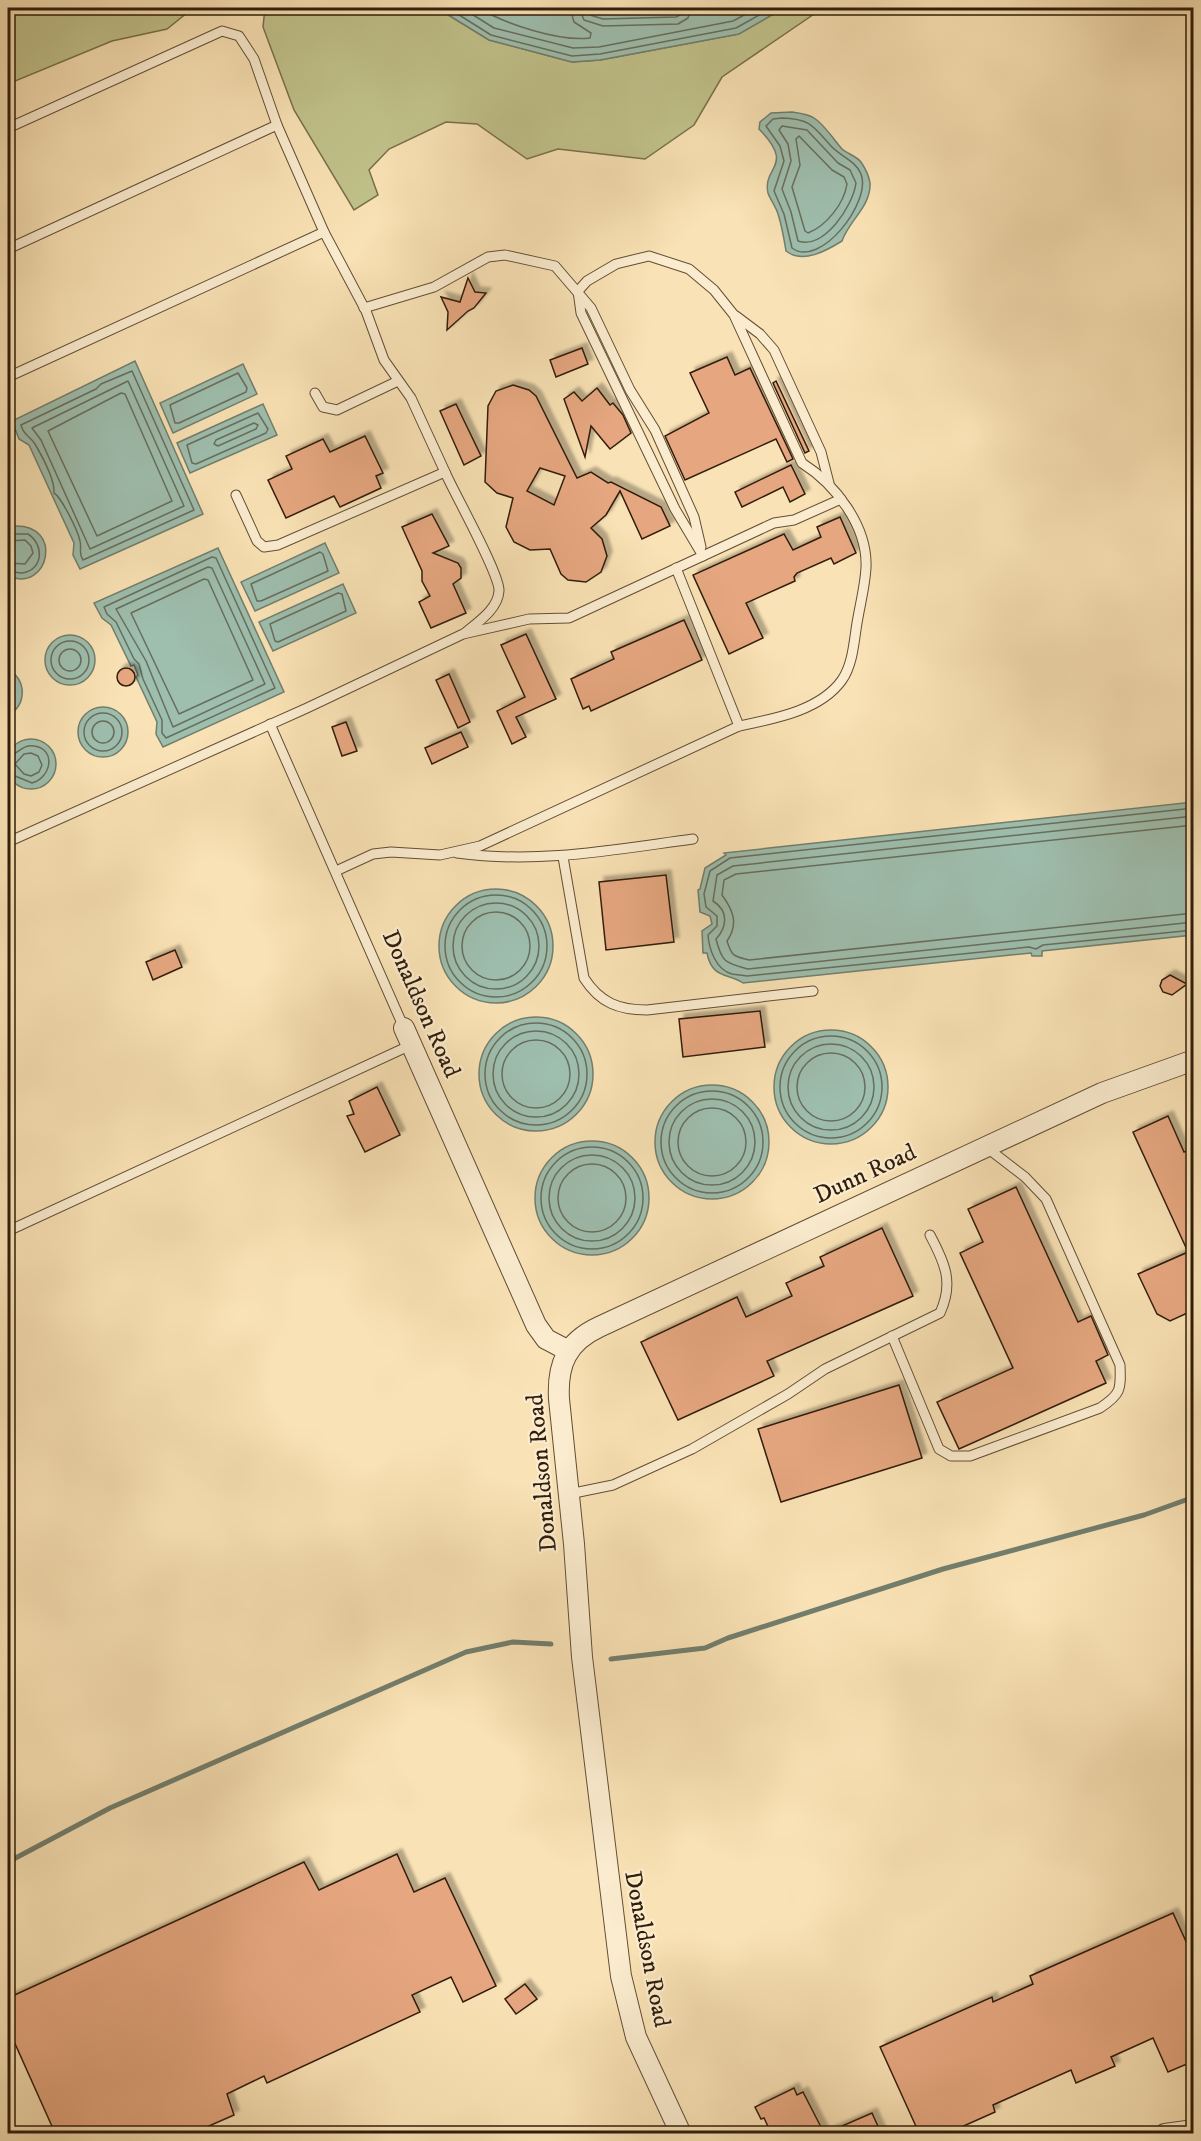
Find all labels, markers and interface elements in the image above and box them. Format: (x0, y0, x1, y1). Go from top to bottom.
street label: Donaldson Road (375, 925, 467, 1083)
street label: Dunn Road (809, 1137, 921, 1211)
street label: Donaldson Road (520, 1393, 564, 1553)
street label: Donaldson Road (617, 1868, 677, 2030)

